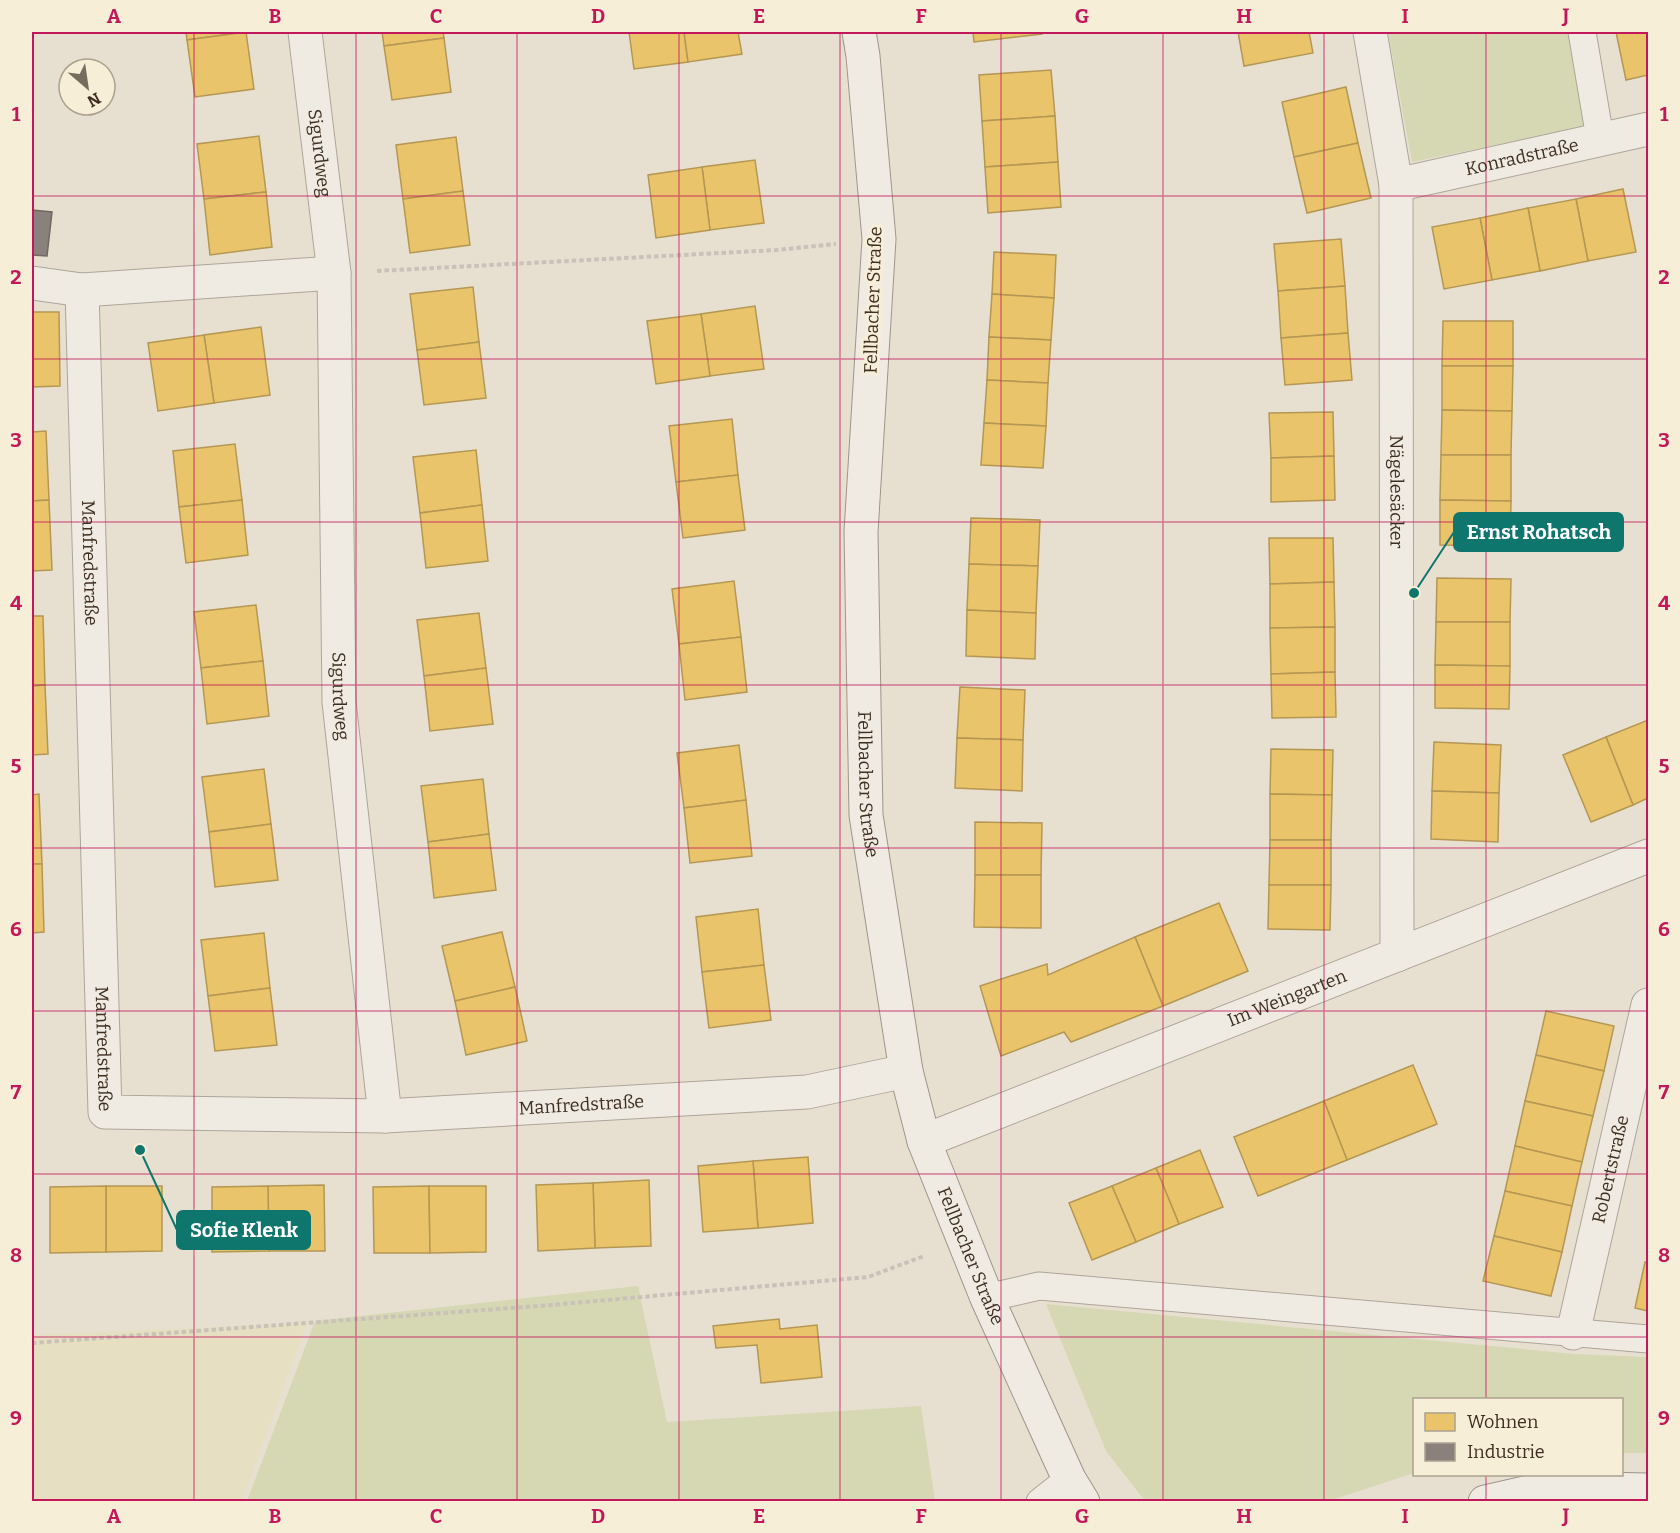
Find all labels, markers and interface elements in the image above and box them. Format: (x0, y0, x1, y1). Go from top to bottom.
text: A (107, 4, 122, 28)
text: B (269, 4, 282, 28)
text: C (430, 4, 442, 28)
text: D (591, 4, 605, 28)
text: E (753, 4, 765, 28)
text: F (915, 4, 927, 28)
text: G (1075, 4, 1089, 28)
text: H (1236, 4, 1252, 28)
text: I (1401, 4, 1409, 28)
text: J (1562, 4, 1570, 28)
north arrow (57, 57, 117, 117)
text: N (84, 88, 104, 111)
text: 1 (12, 102, 21, 126)
text: 1 (1660, 102, 1669, 126)
street label: Sigurdweg (303, 108, 336, 198)
street label: Konradstraße (1463, 134, 1581, 180)
street label: Fellbacher Straße (859, 226, 887, 374)
text: 2 (10, 265, 22, 289)
text: 2 (1658, 265, 1670, 289)
text: 3 (10, 428, 22, 452)
text: 3 (1658, 428, 1670, 452)
street label: Nägelesäcker (1385, 435, 1407, 549)
street label: Manfredstraße (77, 500, 102, 626)
callout: Ernst Rohatsch (1454, 513, 1623, 551)
text: Ernst Rohatsch (1467, 520, 1611, 544)
text: 4 (10, 591, 22, 615)
text: 4 (1658, 591, 1670, 615)
street label: Sigurdweg (327, 652, 354, 742)
street label: Fellbacher Straße (853, 711, 883, 859)
text: 5 (11, 754, 22, 778)
text: 5 (1659, 754, 1670, 778)
text: 6 (10, 917, 22, 941)
text: 6 (1658, 917, 1670, 941)
street label: Im Weingarten (1224, 965, 1350, 1031)
street label: Manfredstraße (90, 986, 116, 1112)
text: 7 (11, 1080, 22, 1104)
text: 7 (1659, 1080, 1670, 1104)
street label: Manfredstraße (518, 1090, 645, 1119)
street label: Robertstraße (1587, 1113, 1633, 1225)
street label: Fellbacher Straße (933, 1184, 1009, 1328)
callout: Sofie Klenk (177, 1211, 310, 1249)
text: Sofie Klenk (190, 1218, 298, 1242)
text: 8 (10, 1243, 22, 1267)
text: 8 (1658, 1243, 1670, 1267)
legend (1413, 1398, 1623, 1476)
text: 9 (10, 1406, 22, 1430)
text: 9 (1658, 1406, 1670, 1430)
text: Wohnen (1467, 1411, 1539, 1433)
text: Industrie (1467, 1441, 1545, 1463)
text: A (107, 1504, 122, 1528)
text: B (269, 1504, 282, 1528)
text: C (430, 1504, 442, 1528)
text: D (591, 1504, 605, 1528)
text: E (753, 1504, 765, 1528)
text: F (915, 1504, 927, 1528)
text: G (1075, 1504, 1089, 1528)
text: H (1236, 1504, 1252, 1528)
text: I (1401, 1504, 1409, 1528)
text: J (1562, 1504, 1570, 1528)

